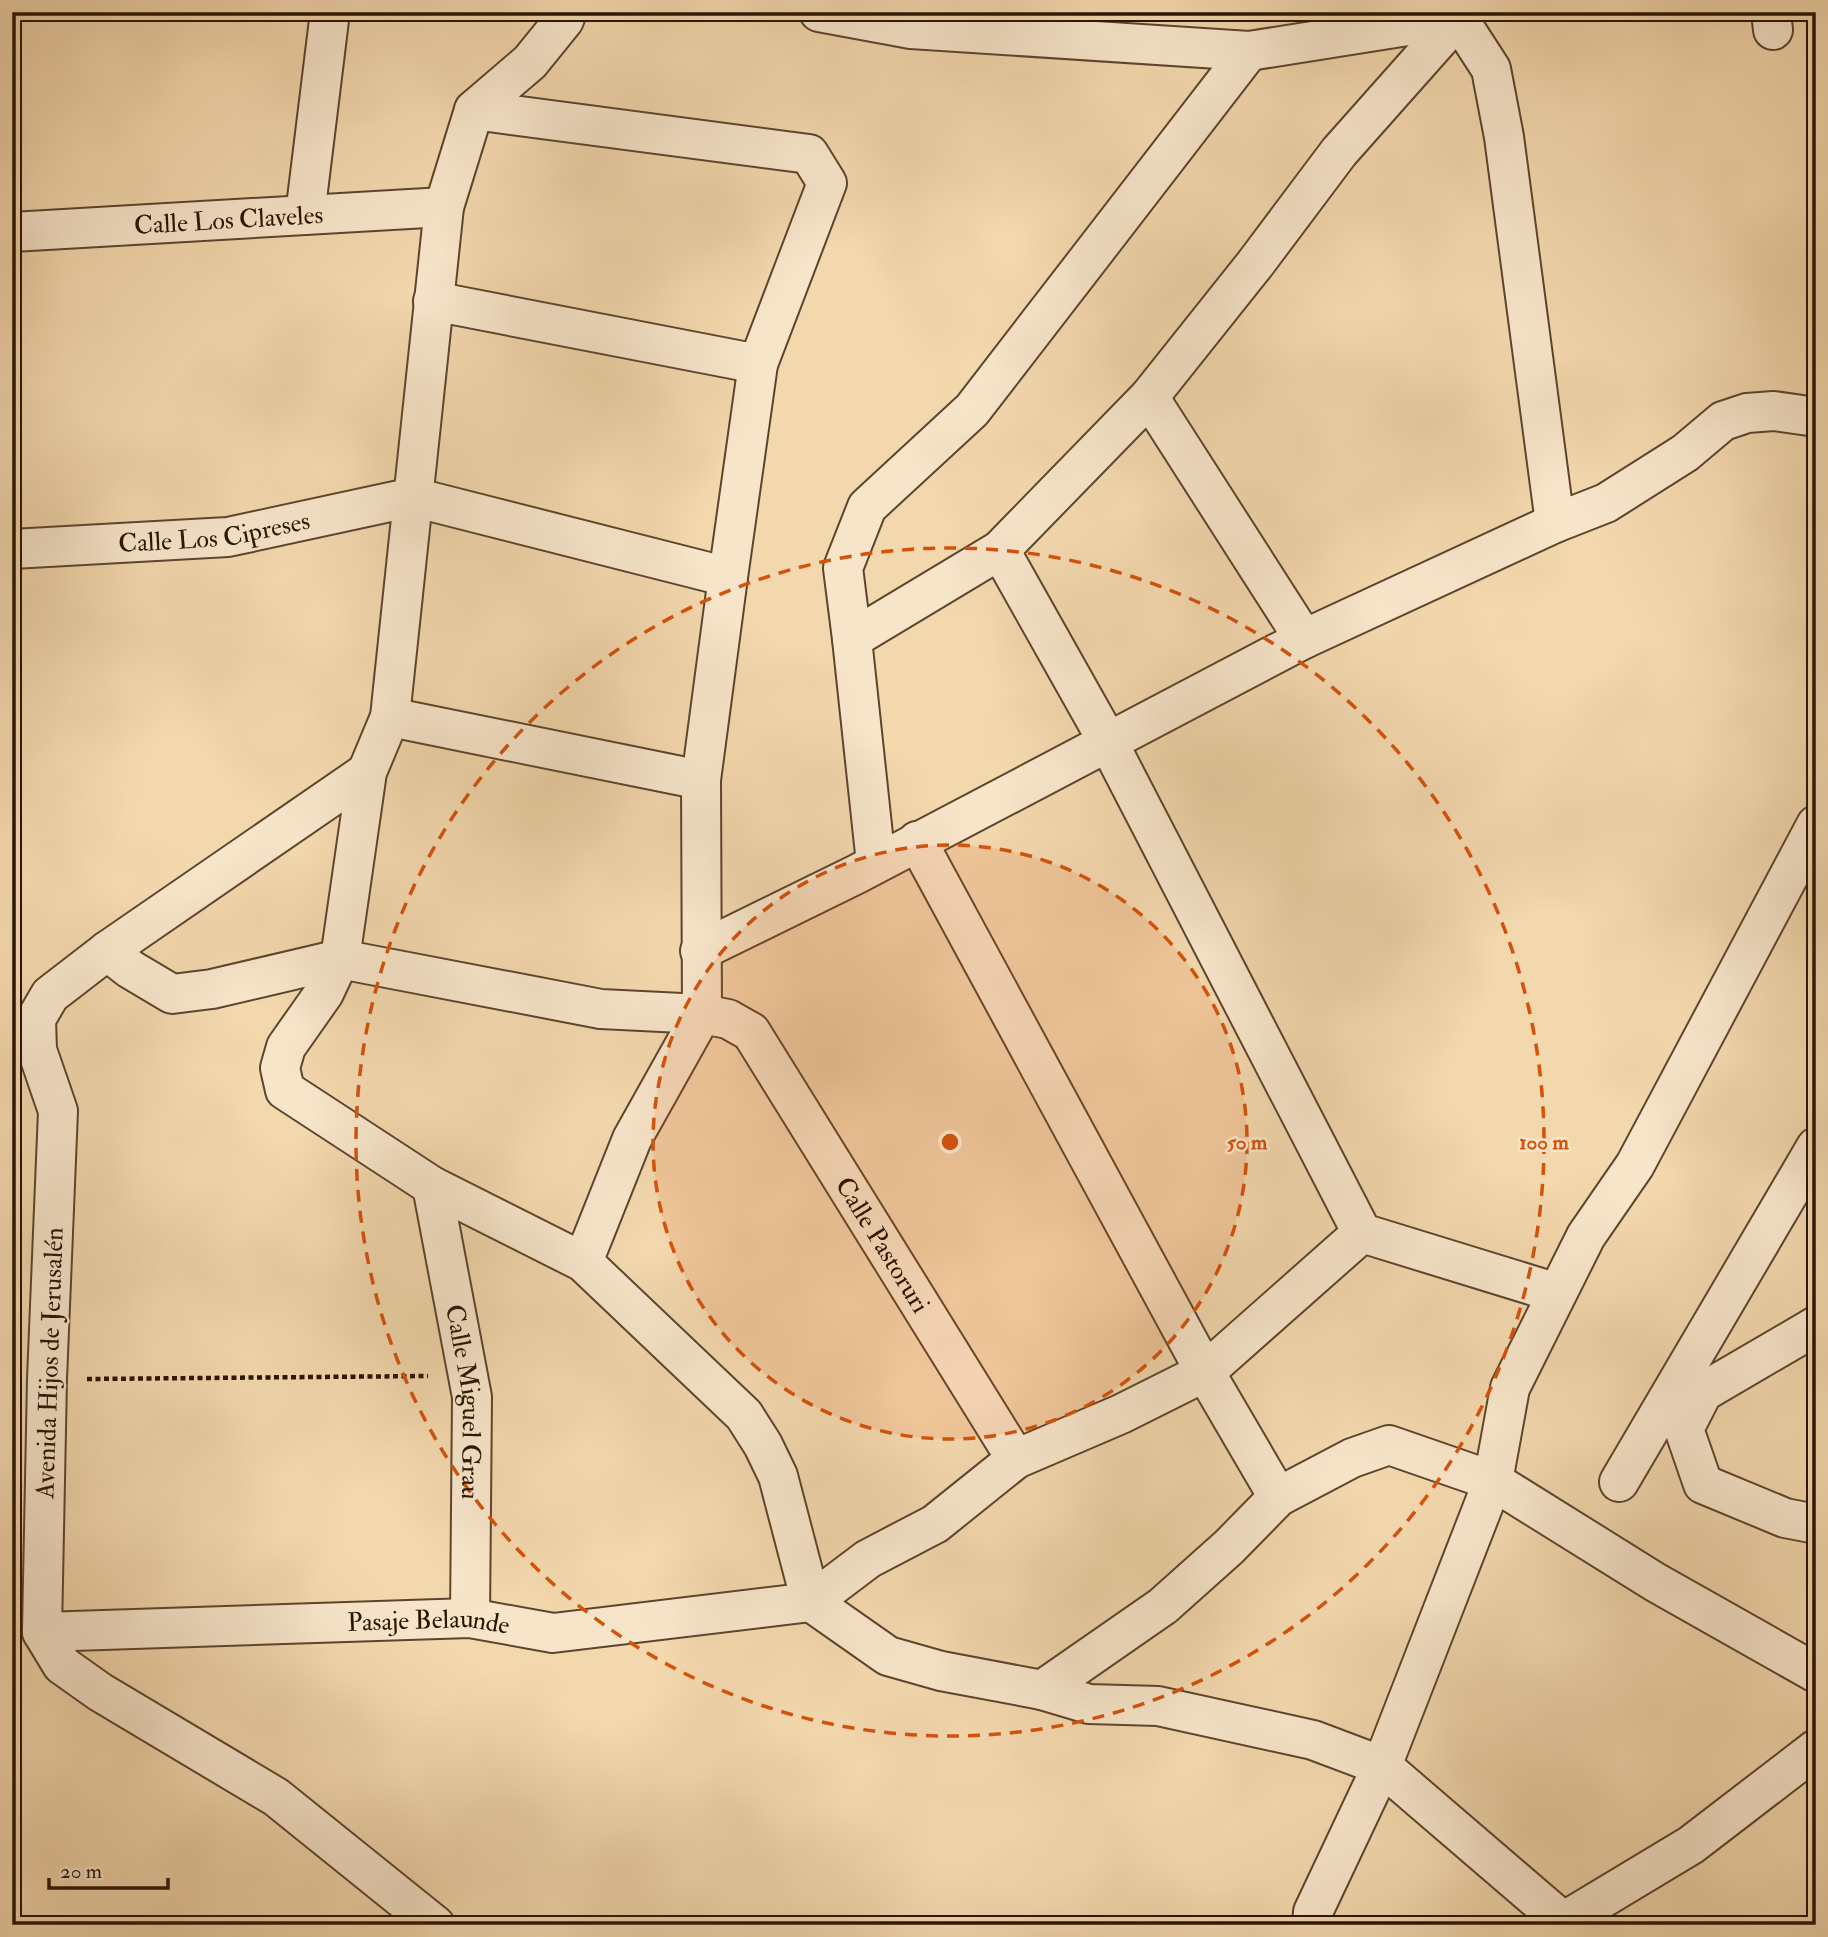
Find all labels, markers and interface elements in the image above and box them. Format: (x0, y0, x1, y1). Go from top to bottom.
street label: Calle Los Claveles (133, 199, 324, 242)
street label: Calle Los Cipreses (117, 505, 313, 560)
text: 50 m (1227, 1129, 1268, 1156)
text: 100 m (1519, 1129, 1570, 1156)
centre of rings (938, 1130, 962, 1154)
street label: Calle Pastoruri (828, 1171, 936, 1319)
street label: Avenida Hijos de Jerusalén (29, 1227, 71, 1500)
street label: Calle Miguel Grau (438, 1302, 487, 1500)
street label: Pasaje Belaunde (347, 1603, 512, 1642)
scale bar (49, 1846, 168, 1890)
text: 20 m (60, 1858, 102, 1885)

